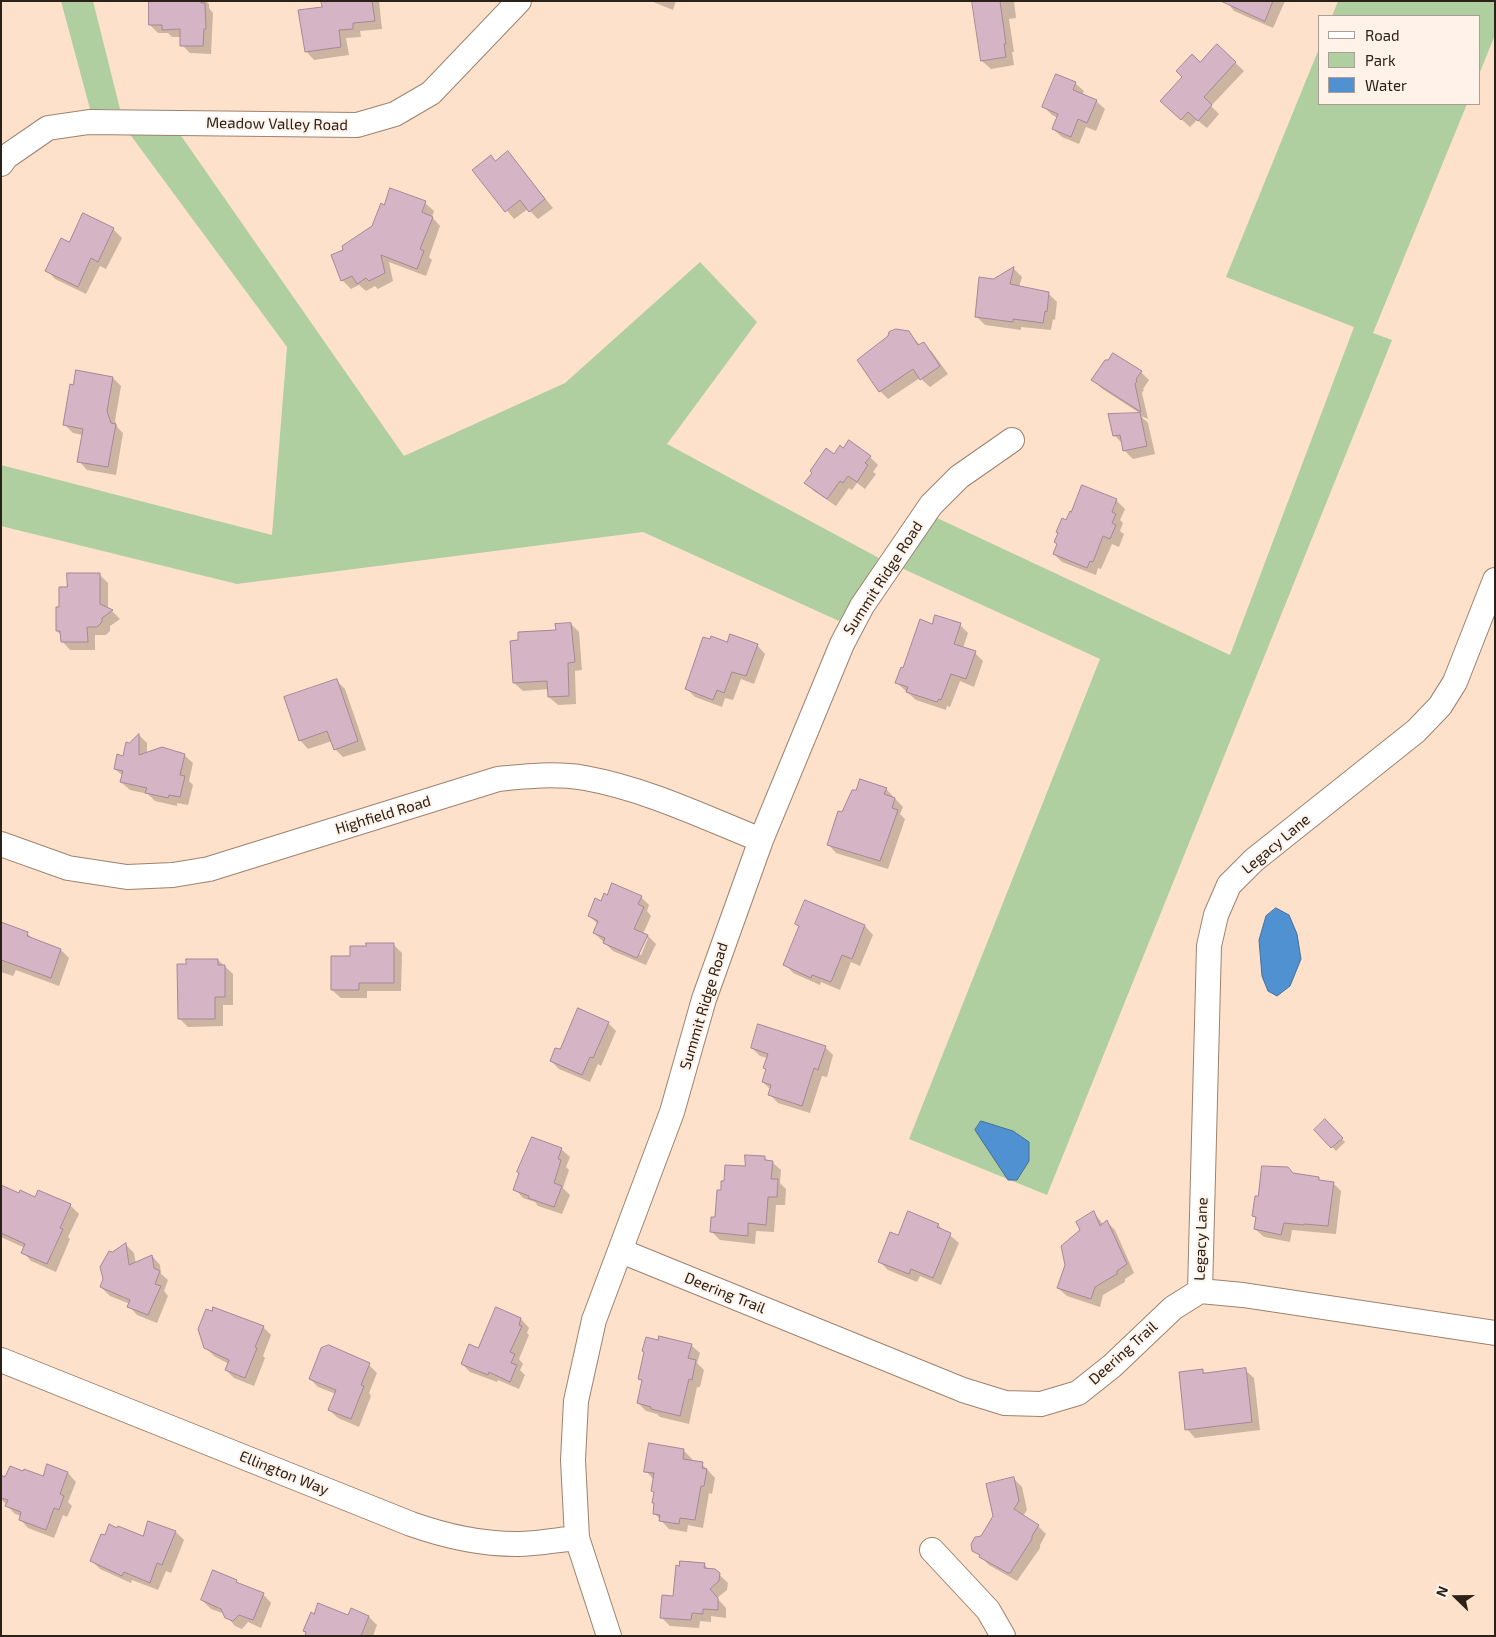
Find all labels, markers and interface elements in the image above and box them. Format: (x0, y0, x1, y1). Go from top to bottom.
legend (1318, 15, 1481, 105)
text: Road (1365, 26, 1400, 44)
text: Park (1365, 51, 1396, 69)
text: Water (1365, 76, 1407, 94)
street label: Meadow Valley Road (206, 114, 348, 134)
street label: Summit Ridge Road (840, 518, 926, 638)
street label: Highfield Road (333, 792, 433, 838)
street label: Legacy Lane (1238, 810, 1314, 878)
street label: Summit Ridge Road (676, 940, 732, 1072)
street label: Legacy Lane (1191, 1197, 1211, 1281)
street label: Deering Trail (682, 1269, 768, 1317)
street label: Deering Trail (1085, 1318, 1161, 1388)
street label: Ellington Way (237, 1447, 331, 1499)
north arrow (1431, 1572, 1481, 1622)
text: N (1432, 1583, 1451, 1599)

